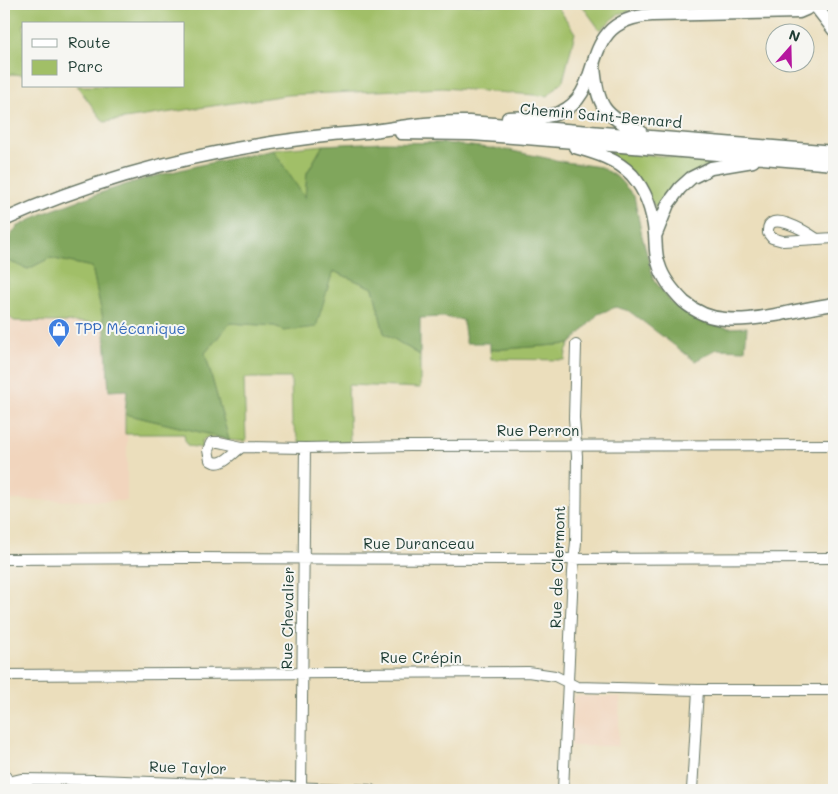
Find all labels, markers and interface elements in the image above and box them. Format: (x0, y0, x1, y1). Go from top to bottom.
legend (22, 22, 185, 88)
north arrow (766, 22, 816, 72)
text: N (786, 25, 803, 46)
text: Route (68, 32, 111, 52)
text: Parc (68, 56, 103, 76)
street label: Chemin Saint-Bernard (519, 98, 683, 132)
shop icon: TPP Mécanique (47, 317, 71, 348)
place label: TPP Mécanique (75, 318, 186, 338)
street label: Rue Perron (497, 420, 579, 440)
street label: Rue de Clermont (545, 505, 569, 629)
street label: Rue Duranceau (363, 533, 475, 553)
street label: Rue Chevalier (276, 566, 298, 670)
street label: Rue Crépin (380, 647, 462, 667)
street label: Rue Taylor (149, 756, 227, 778)

